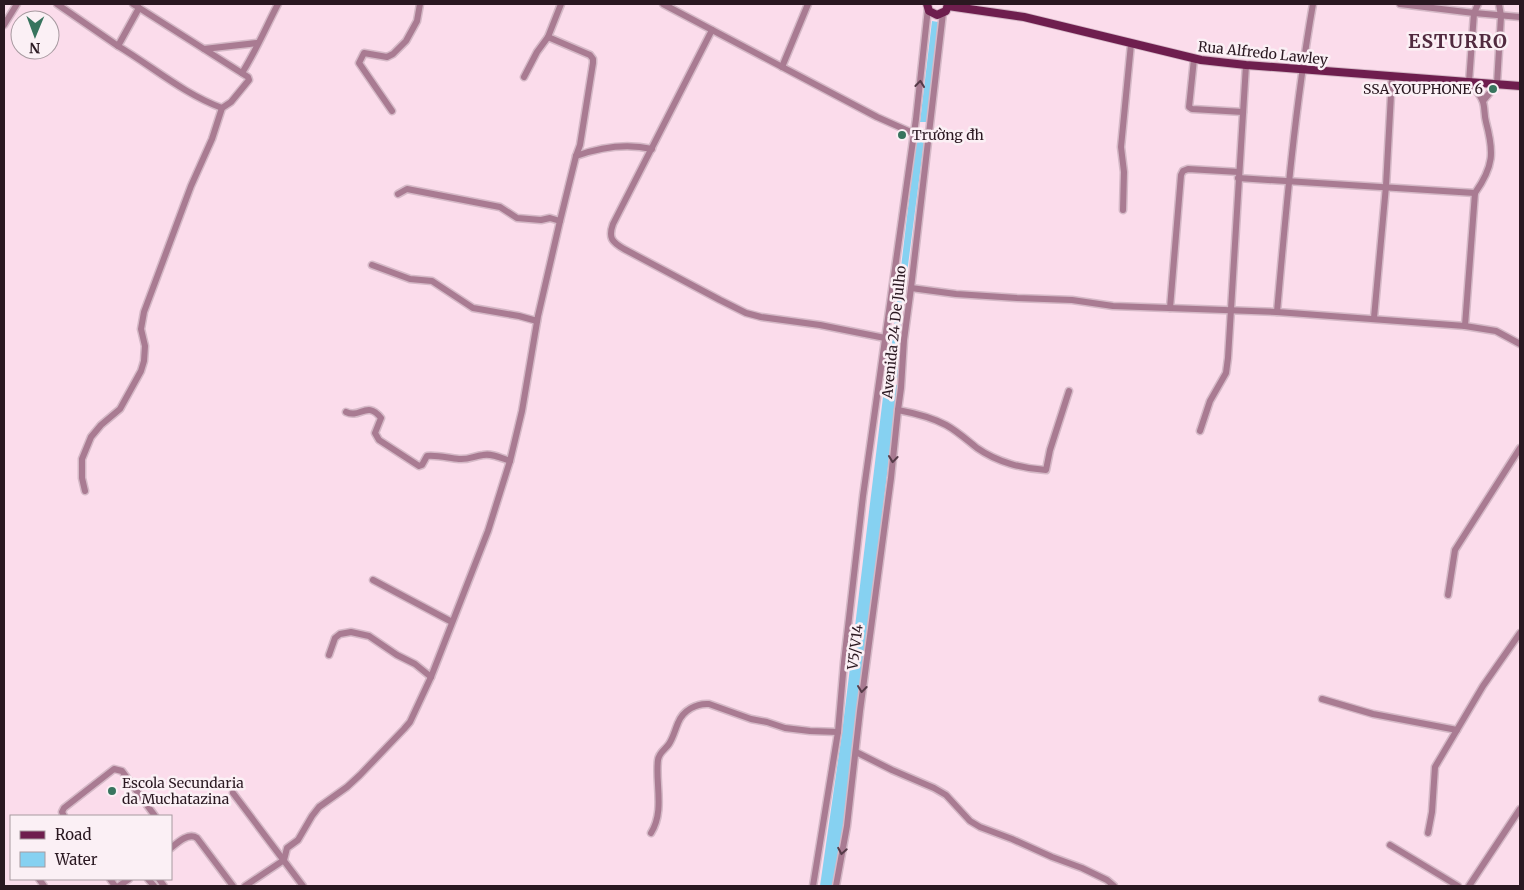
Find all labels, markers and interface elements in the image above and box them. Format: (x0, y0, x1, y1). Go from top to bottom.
north arrow (10, 10, 60, 60)
district label: ESTURRO (1408, 29, 1508, 53)
street label: Rua Alfredo Lawley (1197, 37, 1330, 69)
text: N (29, 39, 40, 57)
one-way arrow (914, 80, 925, 88)
place label: SSA YOUPHONE 6 (1363, 80, 1483, 98)
marker: SSA YOUPHONE 6 (1487, 83, 1499, 95)
place label: Trường đh (912, 126, 984, 144)
marker: Trường đh (896, 129, 908, 141)
street label: Avenida 24 De Julho (878, 265, 910, 400)
one-way arrow (887, 455, 898, 463)
street label: V5/V14 (843, 623, 867, 672)
one-way arrow (858, 685, 868, 694)
place label: Escola Secundaria da Muchatazina (122, 774, 244, 808)
marker: Escola Secundaria da Muchatazina (106, 785, 118, 797)
legend (10, 815, 172, 880)
text: Road (55, 825, 91, 844)
one-way arrow (838, 846, 848, 855)
text: Water (54, 850, 98, 869)

